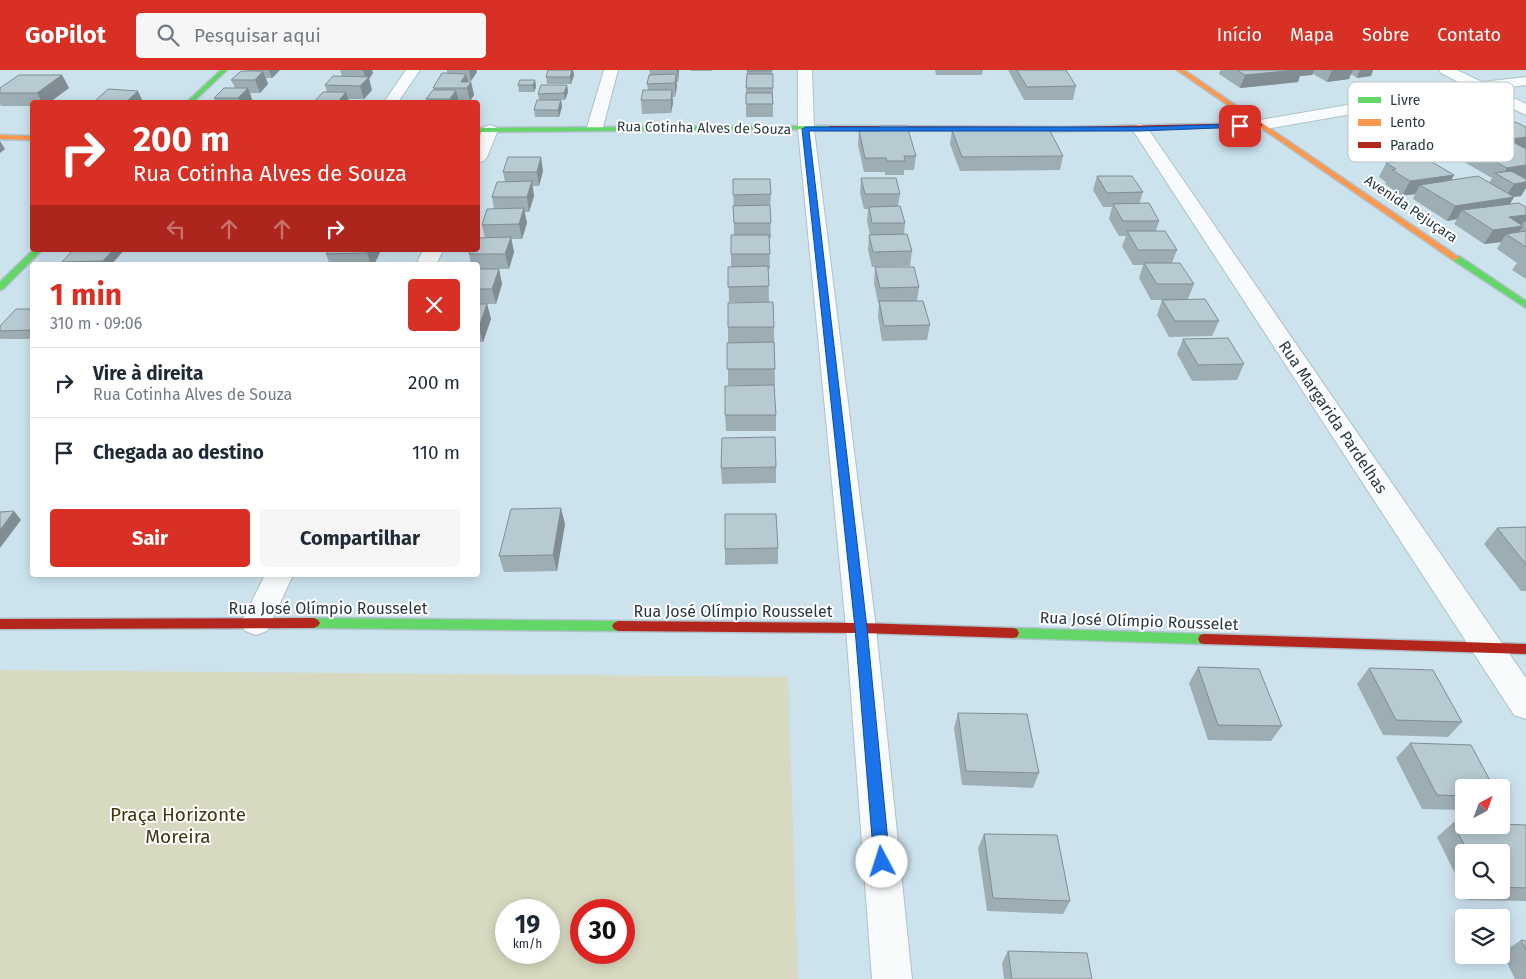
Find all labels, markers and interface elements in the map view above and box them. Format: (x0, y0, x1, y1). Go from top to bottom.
search box (136, 13, 486, 58)
text: GoPilot (25, 21, 106, 49)
icon: search (154, 21, 182, 49)
text: Pesquisar aqui (194, 24, 321, 47)
text: Início (1217, 24, 1262, 46)
text: Mapa (1290, 24, 1334, 46)
text: Sobre (1362, 24, 1409, 46)
text: Contato (1437, 24, 1501, 46)
legend (1348, 82, 1514, 162)
text: Livre (1390, 92, 1420, 109)
pin (1219, 105, 1261, 147)
icon: arrive (1226, 112, 1254, 140)
text: Lento (1390, 114, 1425, 131)
text: 200 m (133, 118, 230, 160)
street label: Rua Cotinha Alves de Souza (617, 118, 791, 138)
icon: right (50, 120, 115, 185)
text: Parado (1390, 137, 1434, 154)
text: Rua Cotinha Alves de Souza (133, 160, 407, 187)
street label: Avenida Pejuçara (1361, 172, 1461, 246)
icon: left (162, 215, 190, 243)
icon: ahead (215, 215, 243, 243)
icon: ahead (268, 215, 296, 243)
icon: right (321, 215, 349, 243)
text: 1 min (50, 277, 122, 313)
button: close (408, 279, 460, 331)
text: 310 m · 09:06 (50, 314, 142, 333)
street label: Rua Margarida Pardelhas (1275, 337, 1391, 497)
text: Vire à direita (93, 362, 203, 385)
icon: right (50, 369, 78, 397)
text: 200 m (408, 371, 460, 394)
text: Rua Cotinha Alves de Souza (93, 385, 292, 404)
icon: arrive (50, 439, 78, 467)
text: Chegada ao destino (93, 441, 264, 464)
text: 110 m (412, 441, 460, 464)
button: Sair (50, 509, 250, 567)
button: Compartilhar (260, 509, 460, 567)
street label: Rua José Olímpio Rousselet (229, 599, 428, 618)
street label: Rua José Olímpio Rousselet (634, 602, 833, 621)
street label: Rua José Olímpio Rousselet (1039, 608, 1239, 634)
north arrow (1455, 779, 1510, 834)
map controls (1455, 779, 1510, 964)
park label: Praça Horizonte Moreira (110, 803, 246, 848)
position arrow (855, 835, 907, 887)
button: search (1455, 844, 1510, 899)
speed limit sign: 30 (570, 899, 635, 964)
button: layers (1455, 909, 1510, 964)
text: 19 (515, 910, 540, 940)
text: km/h (513, 937, 542, 951)

